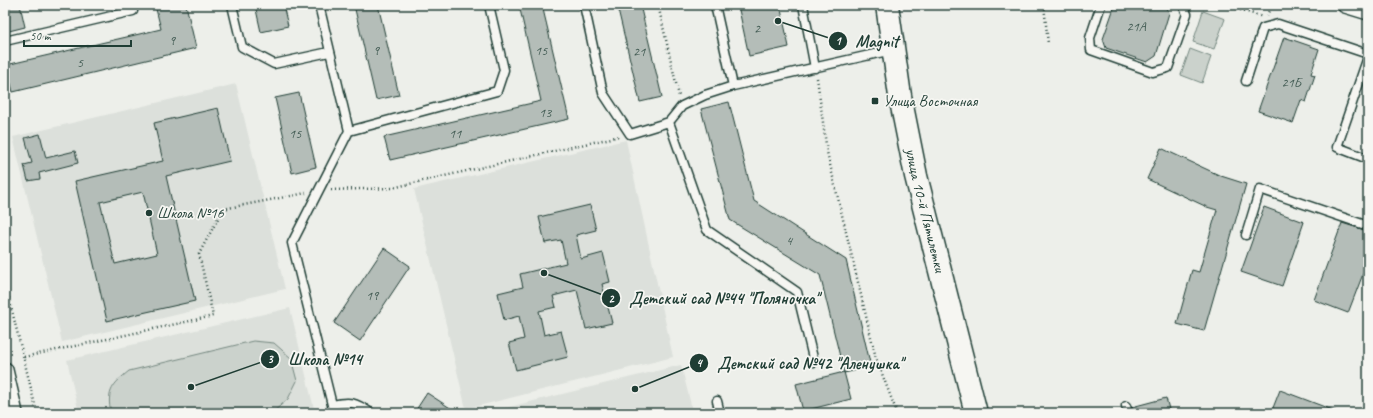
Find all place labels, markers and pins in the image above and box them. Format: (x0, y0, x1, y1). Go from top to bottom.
callout: Magnit (828, 26, 907, 55)
place label: Улица Восточная (883, 91, 979, 111)
marker: Улица Восточная (870, 96, 880, 106)
place label: Школа №16 (157, 203, 225, 223)
marker: Школа №16 (144, 208, 154, 218)
callout: Детский сад №44 "Поляночка" (601, 284, 826, 313)
callout: Школа №14 (260, 345, 370, 374)
callout: Детский сад №42 "Аленушка" (689, 348, 910, 377)

